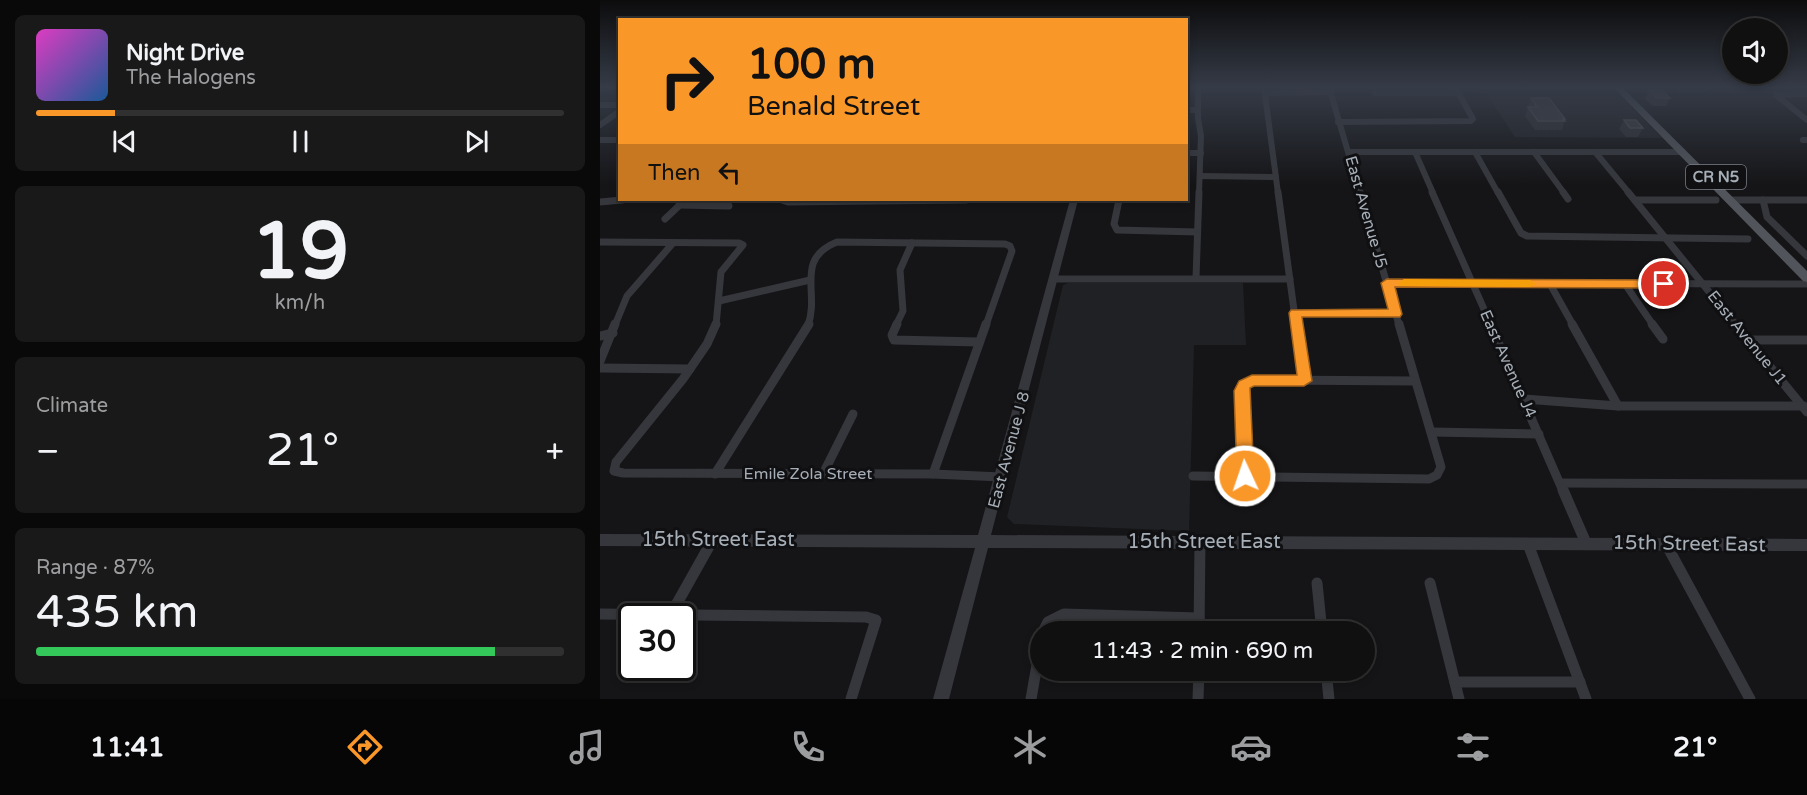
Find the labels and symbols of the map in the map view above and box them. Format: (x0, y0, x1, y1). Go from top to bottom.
street label: East Avenue J5 (1340, 154, 1392, 270)
road number: CR N5 (1686, 165, 1746, 189)
pin (1638, 258, 1689, 309)
street label: East Avenue J1 (1703, 287, 1791, 389)
street label: East Avenue J4 (1475, 307, 1541, 421)
street label: East Avenue J 8 (984, 389, 1034, 511)
position arrow (1213, 444, 1277, 508)
street label: Emile Zola Street (744, 464, 872, 484)
street label: 15th Street East (641, 528, 795, 552)
street label: 15th Street East (1127, 530, 1281, 554)
street label: 15th Street East (1612, 531, 1766, 557)
speed limit sign: 30 (618, 603, 696, 681)

